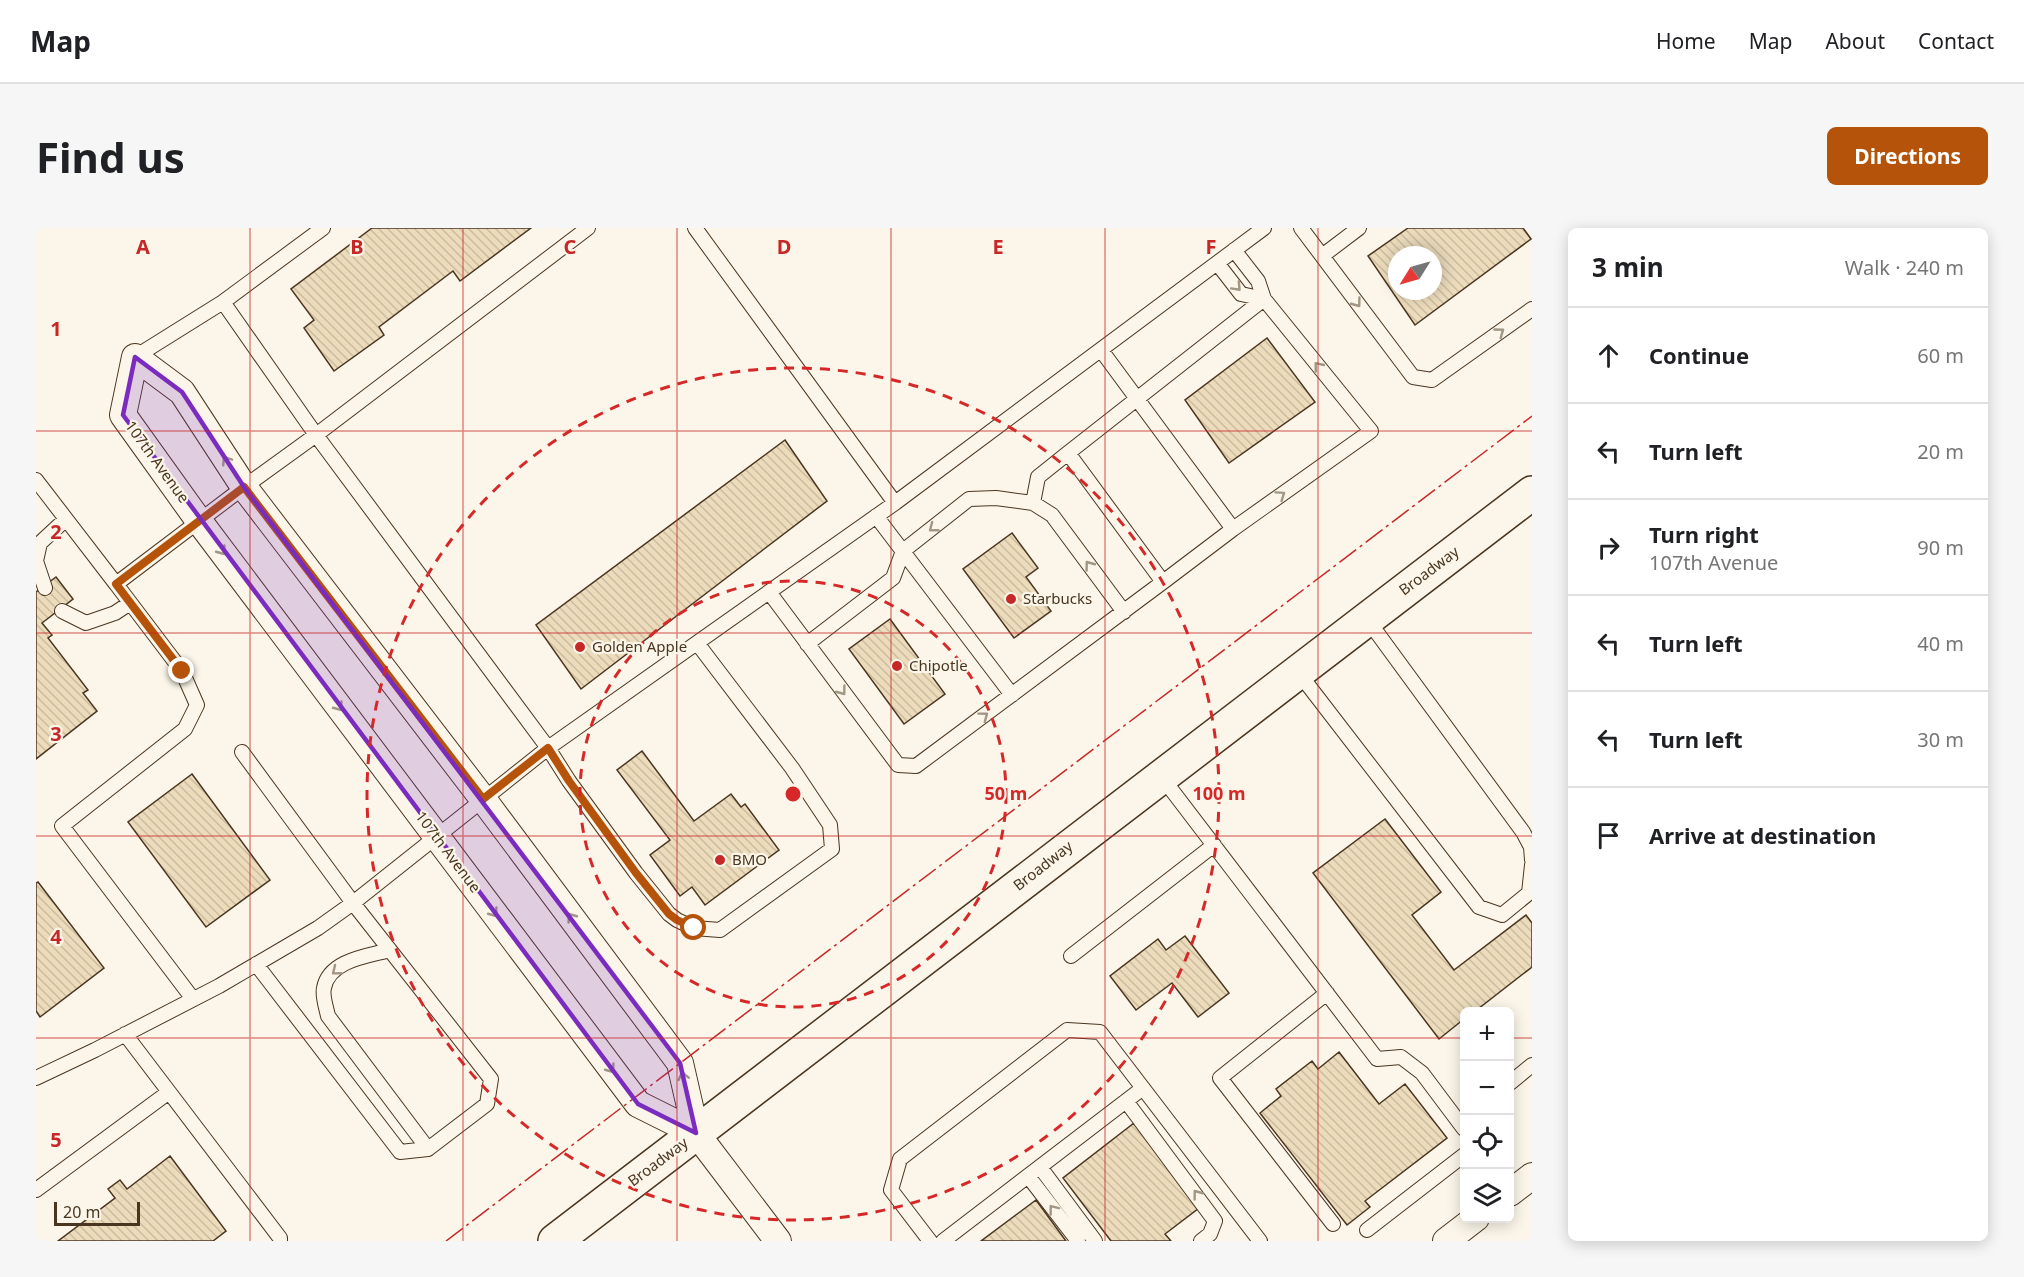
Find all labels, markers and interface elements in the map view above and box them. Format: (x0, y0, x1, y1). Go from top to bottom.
text: Map (30, 22, 91, 60)
text: Home (1656, 27, 1716, 55)
text: Map (1749, 27, 1792, 55)
text: About (1825, 27, 1885, 55)
text: Contact (1918, 27, 1994, 55)
button: Directions (1827, 127, 1988, 185)
text: Find us (36, 128, 185, 185)
text: A (136, 233, 150, 260)
text: B (350, 233, 364, 260)
text: C (564, 233, 577, 260)
text: D (777, 233, 791, 260)
text: E (992, 233, 1004, 260)
text: F (1206, 233, 1216, 260)
north arrow (1388, 246, 1442, 300)
text: 3 min (1592, 249, 1664, 285)
text: Walk · 240 m (1845, 254, 1964, 281)
one-way arrow (1230, 280, 1241, 291)
one-way arrow (1350, 297, 1361, 308)
text: 1 (50, 315, 62, 342)
one-way arrow (1493, 328, 1504, 339)
icon: ahead (1592, 339, 1625, 372)
text: Continue (1649, 340, 1749, 370)
text: 60 m (1917, 342, 1964, 369)
one-way arrow (1315, 361, 1326, 372)
street label: 107th Avenue (121, 416, 194, 507)
icon: left (1592, 435, 1625, 468)
text: Turn left (1649, 436, 1743, 466)
text: 20 m (1917, 438, 1964, 465)
one-way arrow (222, 456, 234, 466)
one-way arrow (1274, 491, 1285, 502)
text: 2 (50, 518, 62, 545)
text: Turn right (1649, 519, 1759, 549)
one-way arrow (928, 520, 939, 531)
icon: right (1592, 531, 1625, 564)
text: 90 m (1917, 534, 1964, 561)
street label: Broadway (1394, 541, 1463, 599)
one-way arrow (214, 544, 225, 555)
text: 107th Avenue (1649, 549, 1778, 576)
one-way arrow (1085, 560, 1096, 571)
place label: Starbucks (1023, 588, 1092, 608)
marker: Starbucks (1004, 592, 1018, 606)
icon: left (1592, 627, 1625, 660)
text: Turn left (1649, 628, 1743, 658)
text: 40 m (1917, 630, 1964, 657)
place label: Golden Apple (592, 636, 687, 656)
marker: Golden Apple (573, 640, 587, 654)
place label: Chipotle (909, 655, 968, 675)
route end (168, 657, 194, 683)
marker: Chipotle (890, 659, 904, 673)
one-way arrow (835, 685, 846, 696)
one-way arrow (331, 700, 342, 711)
one-way arrow (977, 712, 988, 723)
text: 3 (50, 720, 62, 747)
icon: left (1592, 723, 1625, 756)
text: Turn left (1649, 724, 1743, 754)
text: 30 m (1917, 726, 1964, 753)
text: 50 m (985, 781, 1027, 805)
text: 100 m (1192, 781, 1246, 805)
centre of rings (783, 784, 803, 804)
street label: 107th Avenue (412, 807, 486, 896)
icon: arrive (1592, 819, 1625, 852)
text: Arrive at destination (1649, 820, 1876, 850)
street label: Broadway (1009, 836, 1076, 895)
place label: BMO (732, 849, 767, 869)
marker: BMO (713, 853, 727, 867)
one-way arrow (486, 906, 497, 917)
one-way arrow (568, 913, 579, 924)
route start (680, 914, 706, 940)
text: 4 (50, 923, 62, 950)
one-way arrow (332, 963, 343, 974)
map controls (1460, 1007, 1514, 1223)
button: + (1460, 1007, 1514, 1061)
button: − (1460, 1061, 1514, 1115)
one-way arrow (604, 1062, 615, 1073)
one-way arrow (677, 1071, 690, 1081)
button: locate (1460, 1115, 1514, 1169)
text: 5 (50, 1126, 62, 1153)
street label: Broadway (623, 1132, 692, 1190)
button: layers (1460, 1169, 1514, 1223)
one-way arrow (1193, 1190, 1204, 1201)
scale bar (54, 1199, 140, 1226)
text: 20 m (63, 1201, 100, 1223)
one-way arrow (1049, 1204, 1060, 1215)

